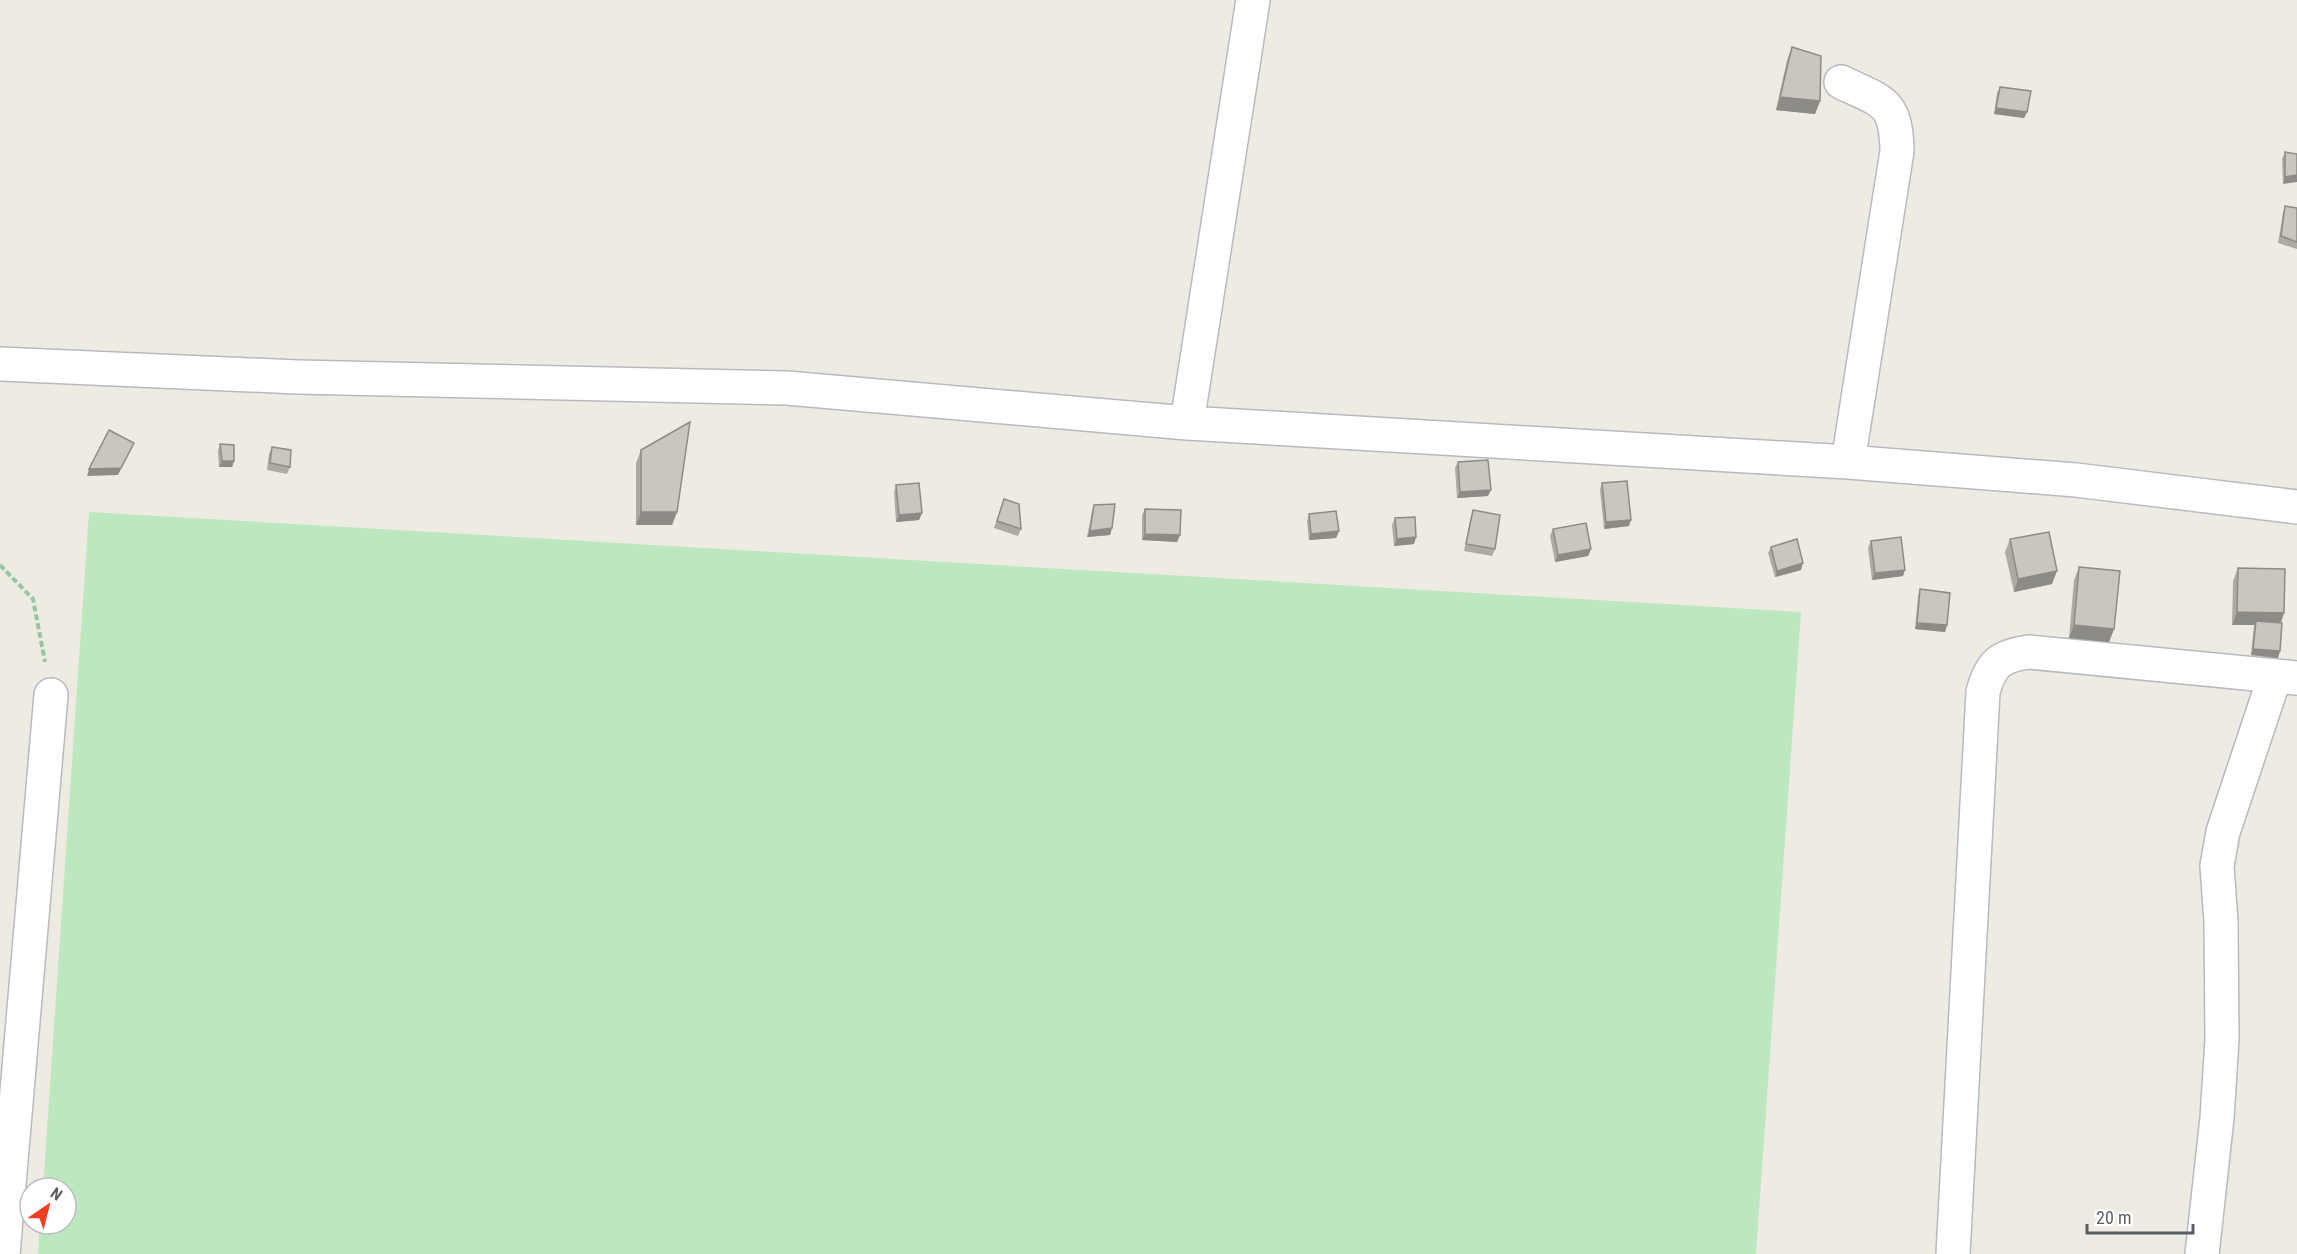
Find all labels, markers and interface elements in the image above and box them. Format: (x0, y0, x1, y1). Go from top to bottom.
north arrow (18, 1176, 78, 1236)
text: N (47, 1184, 66, 1205)
scale bar (2087, 1197, 2194, 1235)
text: 20 m (2096, 1207, 2131, 1228)

